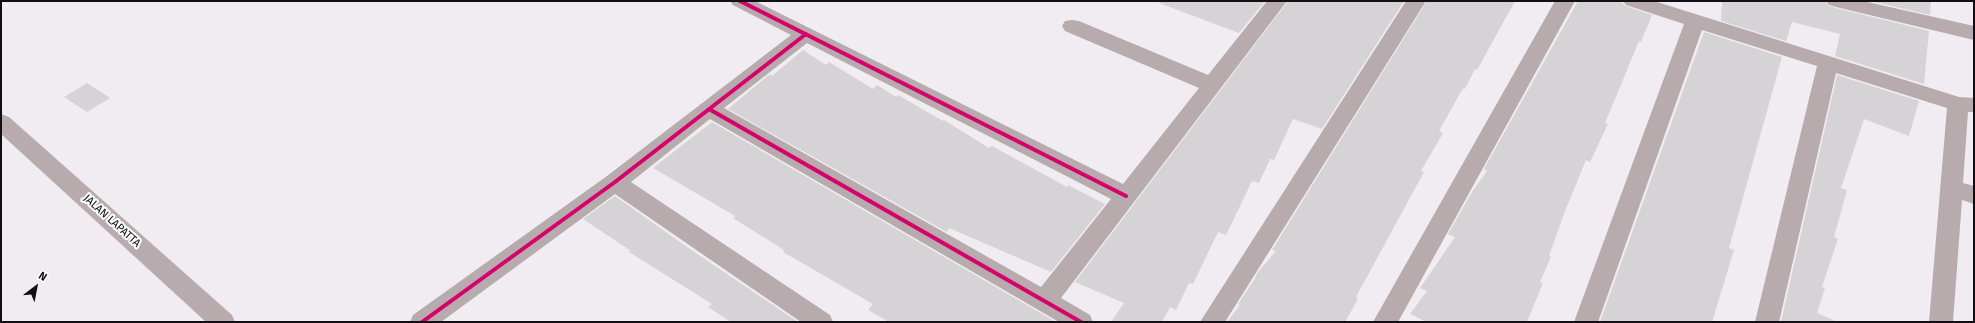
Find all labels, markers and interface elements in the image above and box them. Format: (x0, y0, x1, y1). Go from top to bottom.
street label: JALAN LAPATTA (81, 192, 143, 250)
north arrow (16, 267, 56, 307)
text: N (36, 269, 49, 284)

